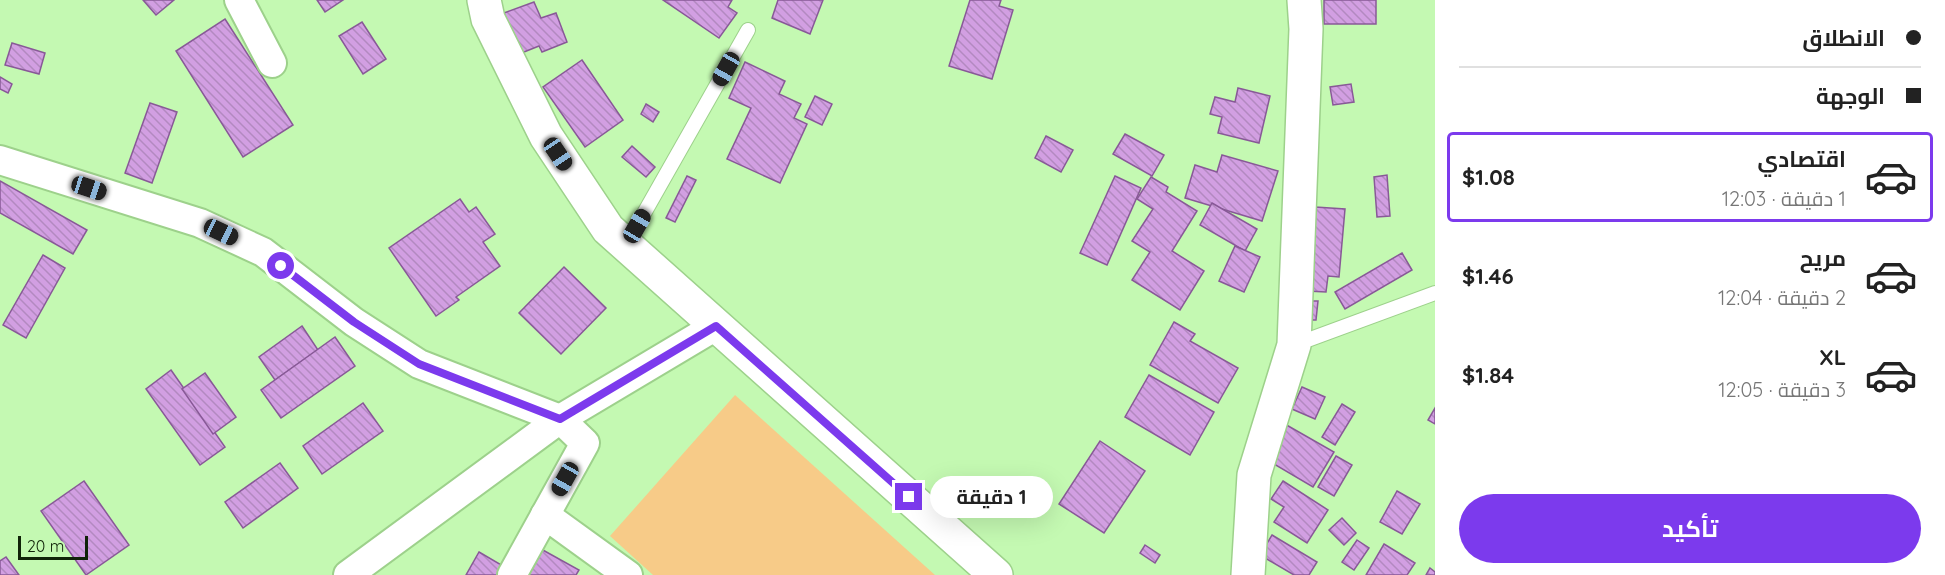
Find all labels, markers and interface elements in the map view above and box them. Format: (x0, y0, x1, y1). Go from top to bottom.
text: الانطلاق (1802, 24, 1885, 52)
car (709, 49, 743, 89)
text: الوجهة (1816, 82, 1885, 110)
car (540, 134, 576, 174)
text: اقتصادي (1757, 145, 1846, 173)
icon: car (1864, 150, 1918, 204)
text: $1.08 (1462, 163, 1515, 191)
car (69, 174, 109, 202)
text: 1 دقيقة · 12:03 (1722, 186, 1846, 211)
car (620, 206, 654, 246)
car (201, 216, 241, 248)
text: مريح (1800, 244, 1846, 272)
icon: car (1864, 249, 1918, 303)
route start (267, 252, 294, 279)
text: $1.46 (1462, 262, 1514, 290)
text: 2 دقيقة · 12:04 (1718, 285, 1846, 310)
text: XL (1819, 343, 1846, 371)
icon: car (1864, 348, 1918, 402)
text: $1.84 (1462, 361, 1514, 389)
text: 3 دقيقة · 12:05 (1718, 377, 1846, 402)
car (548, 459, 582, 499)
callout: 1 دقيقة (930, 476, 1053, 518)
route end (895, 483, 922, 510)
text: 1 دقيقة (957, 484, 1026, 509)
button: تأكيد (1459, 494, 1921, 563)
scale bar (18, 533, 88, 560)
text: 20 m (27, 536, 64, 556)

